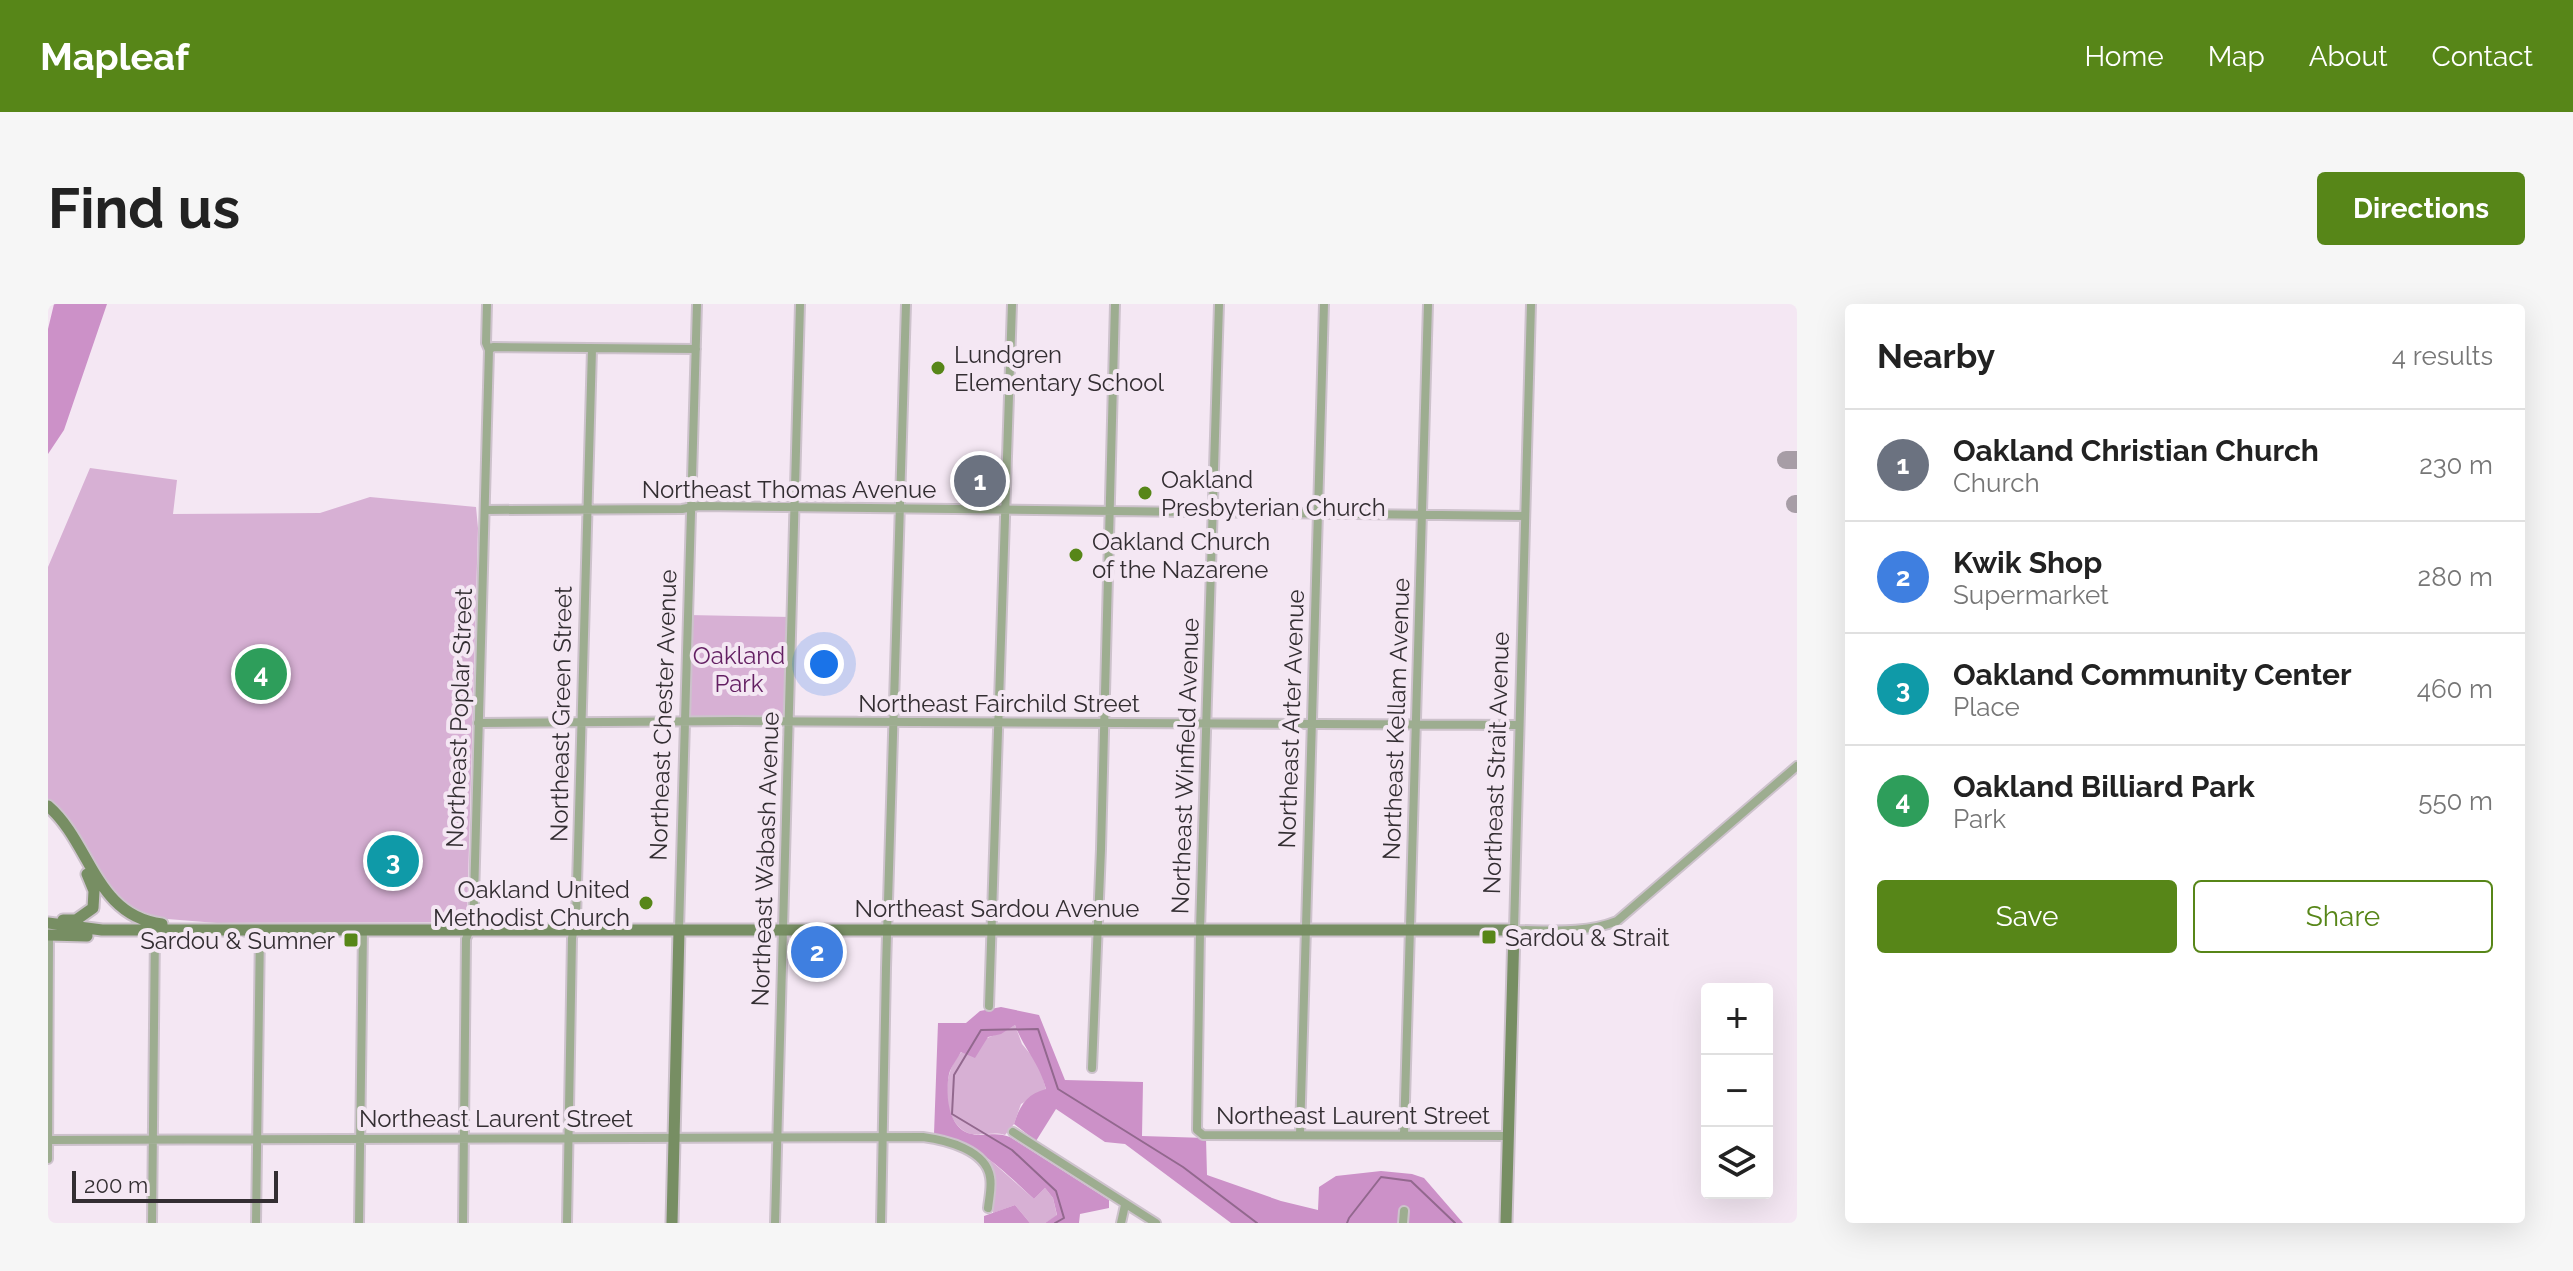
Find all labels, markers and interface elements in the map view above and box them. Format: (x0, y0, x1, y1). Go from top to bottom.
text: Mapleaf (40, 34, 189, 79)
text: Home (2084, 40, 2164, 73)
text: Map (2208, 40, 2265, 73)
text: About (2309, 40, 2388, 73)
text: Contact (2432, 40, 2533, 73)
button: Directions (2317, 172, 2525, 245)
text: Find us (48, 175, 240, 241)
text: Nearby (1877, 336, 1995, 376)
place label: Lundgren Elementary School (954, 340, 1165, 397)
text: 4 results (2392, 341, 2493, 371)
marker: Lundgren Elementary School (929, 359, 947, 377)
text: Oakland Christian Church (1953, 433, 2319, 468)
text: 1 (1897, 450, 1909, 480)
text: 230 m (2419, 450, 2493, 480)
pin: 1 (954, 451, 1006, 511)
place label: Oakland Presbyterian Church (1161, 465, 1386, 522)
text: Church (1953, 468, 2040, 498)
street label: Northeast Thomas Avenue (642, 475, 936, 504)
marker: Oakland Presbyterian Church (1136, 484, 1154, 502)
place label: Oakland Church of the Nazarene (1092, 527, 1270, 584)
text: Kwik Shop (1953, 545, 2102, 580)
marker: Oakland Church of the Nazarene (1067, 546, 1085, 564)
text: 2 (1896, 562, 1910, 592)
text: 280 m (2418, 562, 2493, 592)
street label: Northeast Chester Avenue (643, 569, 683, 861)
street label: Northeast Kellam Avenue (1377, 577, 1415, 861)
text: Supermarket (1953, 580, 2109, 610)
street label: Northeast Green Street (544, 586, 578, 842)
street label: Northeast Poplar Street (440, 588, 478, 848)
street label: Northeast Arter Avenue (1272, 589, 1310, 849)
street label: Northeast Winfield Avenue (1165, 617, 1205, 915)
street label: Northeast Strait Avenue (1477, 631, 1515, 895)
park label: Oakland Park (693, 641, 785, 698)
pin: 4 (235, 644, 287, 704)
your location (804, 644, 844, 684)
text: Oakland Community Center (1953, 657, 2352, 692)
text: 3 (1896, 674, 1910, 704)
text: 460 m (2417, 674, 2493, 704)
street label: Northeast Fairchild Street (858, 689, 1140, 718)
text: Place (1953, 692, 2020, 722)
street label: Northeast Wabash Avenue (745, 711, 785, 1007)
text: Oakland Billiard Park (1953, 769, 2255, 804)
text: 4 (1896, 786, 1910, 816)
text: 550 m (2418, 786, 2493, 816)
text: Park (1953, 804, 2006, 834)
pin: 3 (367, 831, 419, 891)
place label: Oakland United Methodist Church (433, 875, 630, 932)
button: Save (1877, 880, 2177, 953)
button: Share (2193, 880, 2493, 953)
marker: Oakland United Methodist Church (637, 894, 655, 912)
street label: Northeast Sardou Avenue (855, 894, 1139, 923)
pin: 2 (791, 922, 843, 982)
place label: Sardou & Strait (1505, 923, 1670, 952)
place label: Sardou & Sumner (140, 926, 336, 955)
marker: Sardou & Strait (1480, 928, 1498, 946)
marker: Sardou & Sumner (342, 931, 360, 949)
map controls (1701, 983, 1773, 1199)
button: + (1701, 983, 1773, 1055)
button: − (1701, 1055, 1773, 1127)
street label: Northeast Laurent Street (1216, 1101, 1490, 1130)
street label: Northeast Laurent Street (359, 1104, 633, 1133)
button: layers (1701, 1127, 1773, 1199)
scale bar (72, 1167, 278, 1203)
text: 200 m (84, 1172, 148, 1198)

